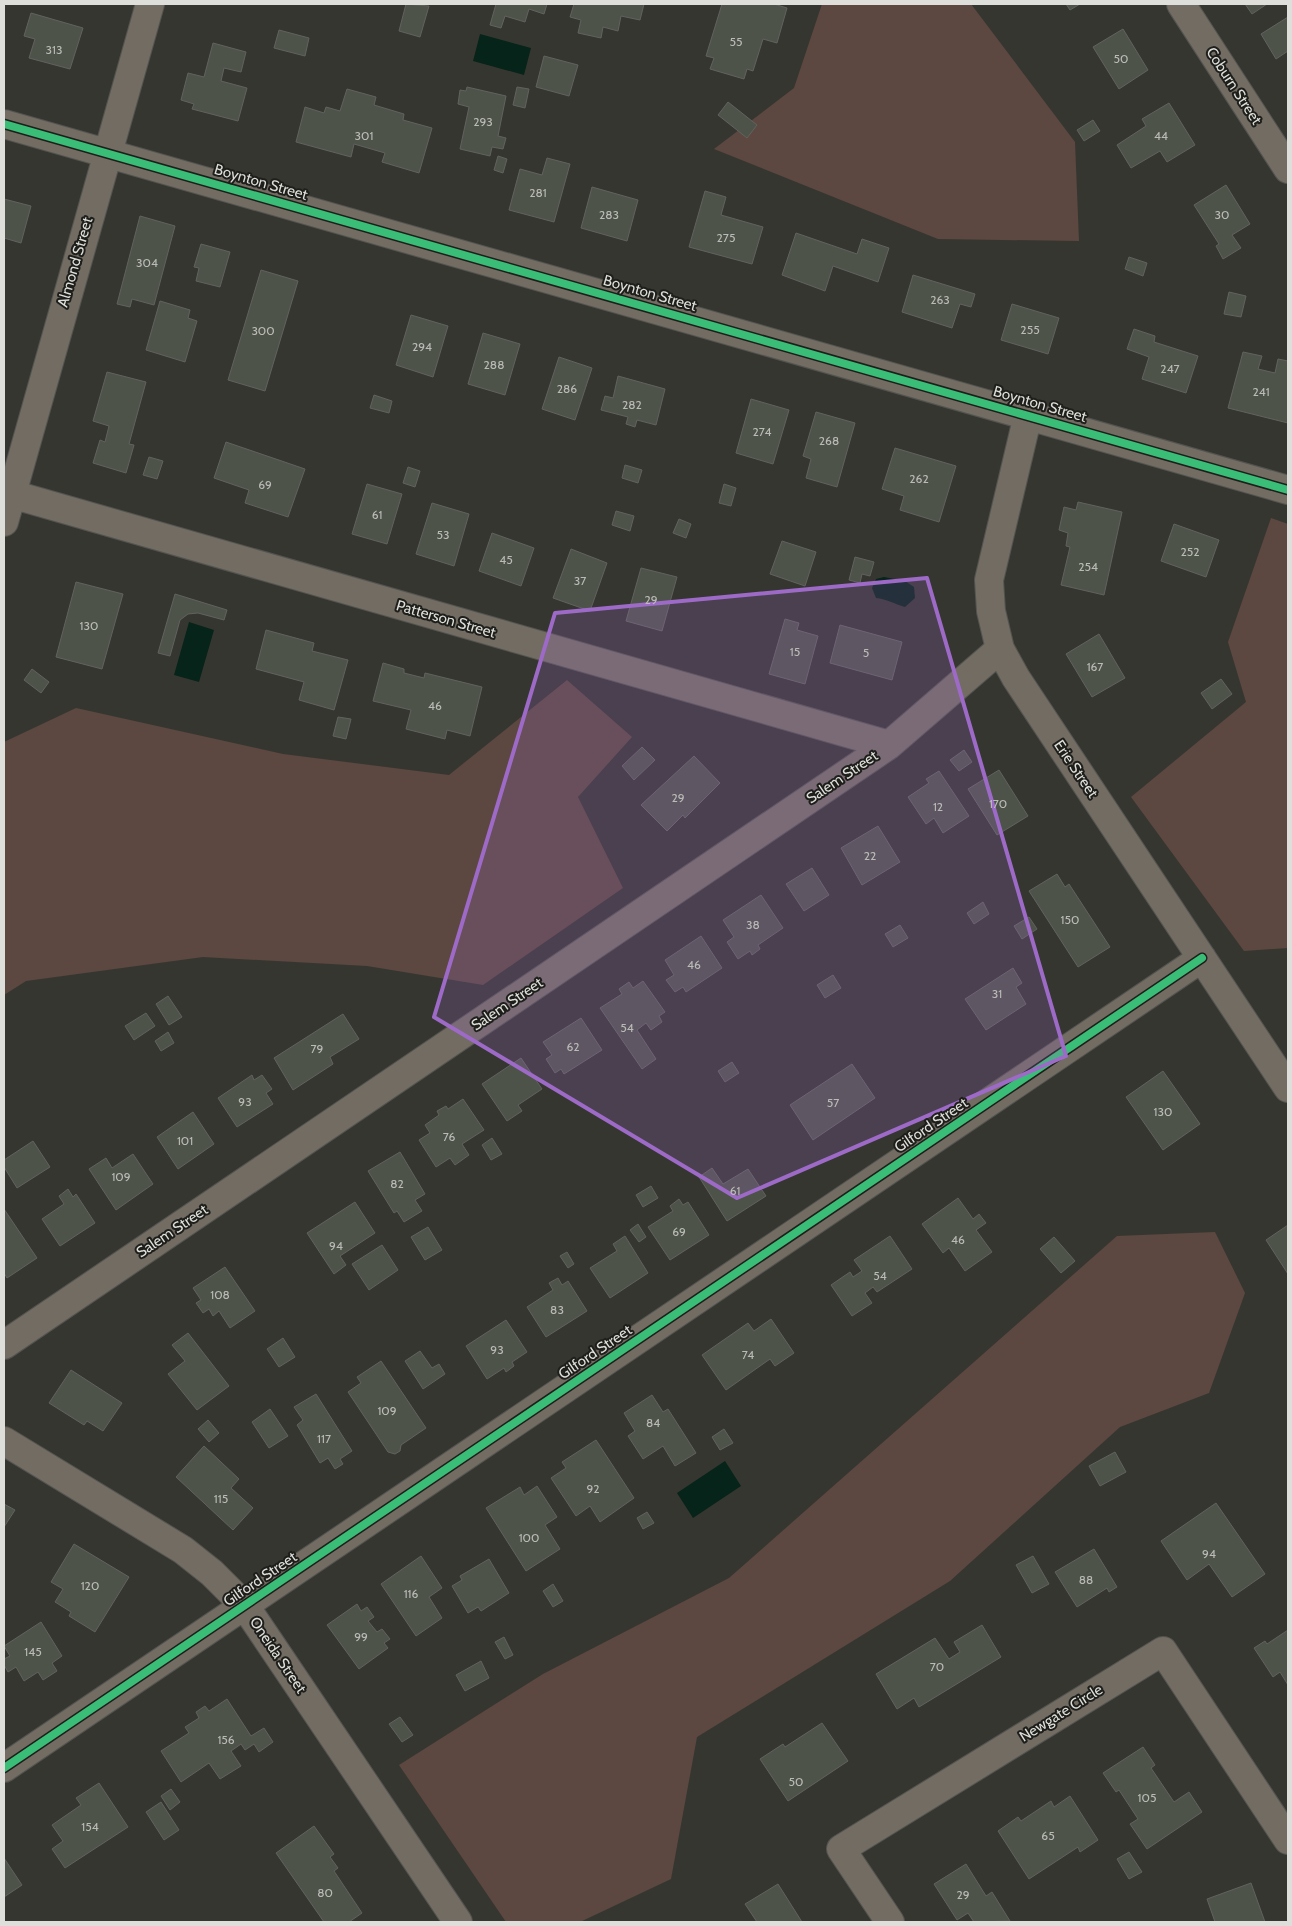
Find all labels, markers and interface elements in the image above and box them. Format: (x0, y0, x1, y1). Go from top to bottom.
house number: 55 (730, 34, 742, 49)
house number: 313 (46, 42, 62, 57)
street label: Coburn Street (1202, 44, 1266, 128)
house number: 50 (1114, 51, 1128, 66)
house number: 293 (473, 114, 493, 129)
house number: 301 (355, 128, 373, 143)
house number: 44 (1154, 128, 1168, 143)
street label: Boynton Street (212, 160, 310, 204)
house number: 281 (529, 185, 547, 200)
house number: 283 (599, 207, 619, 222)
house number: 30 (1215, 207, 1229, 222)
street label: Almond Street (54, 215, 96, 309)
house number: 275 (717, 230, 735, 245)
house number: 304 (136, 255, 158, 270)
street label: Boynton Street (601, 271, 699, 315)
house number: 263 (930, 292, 950, 307)
house number: 255 (1020, 322, 1040, 337)
house number: 300 (251, 323, 275, 338)
house number: 294 (412, 339, 432, 354)
house number: 288 (484, 357, 504, 372)
house number: 247 (1160, 361, 1180, 376)
house number: 286 (557, 381, 577, 396)
street label: Boynton Street (991, 382, 1089, 426)
house number: 241 (1252, 384, 1270, 399)
house number: 282 (622, 397, 642, 412)
house number: 274 (753, 424, 771, 439)
house number: 268 (819, 433, 839, 448)
house number: 262 (909, 471, 929, 486)
house number: 69 (258, 477, 272, 492)
house number: 61 (372, 507, 382, 522)
house number: 53 (437, 527, 449, 542)
house number: 252 (1180, 544, 1200, 559)
house number: 45 (499, 552, 513, 567)
house number: 254 (1078, 559, 1098, 574)
house number: 37 (574, 573, 586, 588)
house number: 29 (644, 592, 658, 607)
street label: Patterson Street (394, 596, 498, 642)
house number: 130 (80, 618, 98, 633)
house number: 15 (790, 644, 800, 659)
house number: 5 (863, 645, 869, 660)
house number: 167 (1087, 659, 1103, 674)
house number: 46 (428, 698, 442, 713)
street label: Erie Street (1050, 737, 1102, 801)
street label: Salem Street (803, 747, 881, 807)
house number: 29 (671, 790, 685, 805)
house number: 170 (989, 796, 1007, 811)
house number: 12 (933, 799, 943, 814)
house number: 22 (864, 848, 876, 863)
house number: 150 (1061, 912, 1079, 927)
house number: 38 (746, 917, 760, 932)
house number: 46 (687, 957, 701, 972)
street label: Salem Street (468, 974, 546, 1034)
house number: 31 (992, 986, 1002, 1001)
house number: 54 (620, 1020, 634, 1035)
house number: 62 (566, 1039, 580, 1054)
house number: 79 (311, 1041, 324, 1056)
house number: 93 (238, 1094, 252, 1109)
street label: Gilford Street (891, 1094, 971, 1156)
house number: 57 (827, 1095, 839, 1110)
house number: 130 (1154, 1104, 1172, 1119)
house number: 76 (443, 1129, 455, 1144)
house number: 101 (177, 1133, 193, 1148)
house number: 109 (111, 1169, 131, 1184)
house number: 82 (390, 1176, 404, 1191)
house number: 61 (730, 1183, 740, 1198)
street label: Salem Street (133, 1201, 211, 1261)
house number: 69 (672, 1224, 686, 1239)
house number: 46 (951, 1232, 965, 1247)
house number: 94 (329, 1238, 343, 1253)
house number: 54 (873, 1268, 887, 1283)
house number: 108 (210, 1287, 230, 1302)
house number: 83 (550, 1302, 564, 1317)
street label: Gilford Street (555, 1321, 635, 1383)
house number: 93 (490, 1342, 504, 1357)
house number: 74 (742, 1347, 754, 1362)
house number: 109 (377, 1403, 397, 1418)
house number: 84 (646, 1415, 660, 1430)
house number: 117 (317, 1431, 331, 1446)
house number: 92 (586, 1481, 600, 1496)
house number: 115 (214, 1491, 228, 1506)
house number: 100 (519, 1530, 539, 1545)
house number: 94 (1202, 1546, 1216, 1561)
street label: Gilford Street (220, 1548, 300, 1610)
house number: 88 (1079, 1572, 1093, 1587)
house number: 120 (81, 1578, 99, 1593)
house number: 116 (404, 1586, 419, 1601)
street label: Oneida Street (246, 1613, 310, 1697)
house number: 99 (354, 1629, 368, 1644)
house number: 145 (24, 1644, 42, 1659)
house number: 70 (930, 1659, 944, 1674)
street label: Newgate Circle (1016, 1680, 1106, 1746)
house number: 156 (217, 1732, 235, 1747)
house number: 50 (789, 1774, 803, 1789)
house number: 105 (1138, 1790, 1156, 1805)
house number: 154 (81, 1819, 99, 1834)
house number: 65 (1041, 1828, 1055, 1843)
house number: 80 (317, 1885, 333, 1900)
house number: 29 (956, 1887, 970, 1902)

